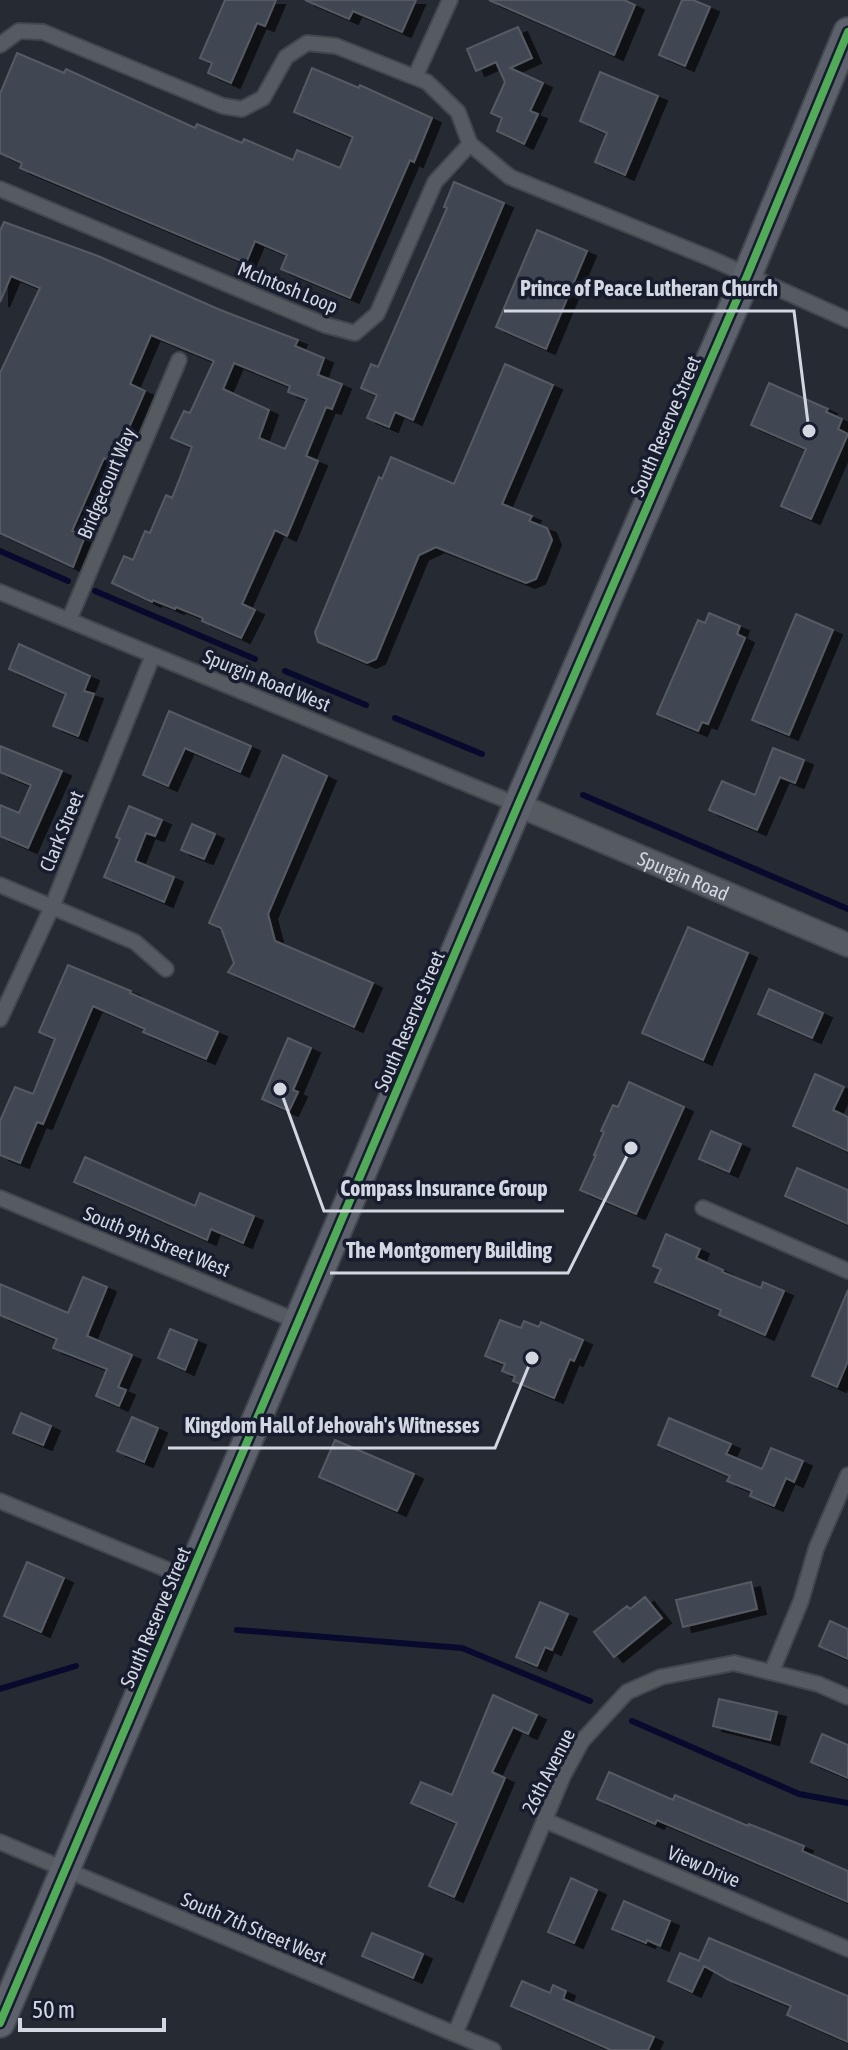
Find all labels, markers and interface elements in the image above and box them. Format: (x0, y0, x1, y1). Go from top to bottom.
street label: McIntosh Loop (235, 256, 341, 318)
callout: Prince of Peace Lutheran Church (504, 265, 794, 311)
text: Prince of Peace Lutheran Church (520, 275, 778, 301)
street label: South Reserve Street (625, 352, 705, 500)
street label: Bridgecourt Way (72, 424, 140, 542)
street label: Spurgin Road West (200, 644, 334, 716)
street label: Clark Street (34, 787, 88, 875)
street label: Spurgin Road (635, 846, 733, 905)
street label: South Reserve Street (369, 947, 449, 1095)
callout: Compass Insurance Group (324, 1165, 564, 1211)
text: Compass Insurance Group (340, 1175, 548, 1201)
street label: South 9th Street West (81, 1201, 234, 1281)
callout: The Montgomery Building (330, 1227, 568, 1273)
text: The Montgomery Building (346, 1237, 553, 1263)
callout: Kingdom Hall of Jehovah's Witnesses (168, 1402, 495, 1448)
text: Kingdom Hall of Jehovah's Witnesses (184, 1412, 480, 1438)
street label: South Reserve Street (115, 1543, 195, 1691)
street label: 26th Avenue (517, 1725, 579, 1817)
street label: View Drive (664, 1840, 744, 1892)
street label: South 7th Street West (178, 1887, 330, 1969)
scale bar (20, 1982, 164, 2032)
text: 50 m (32, 1996, 75, 2023)

